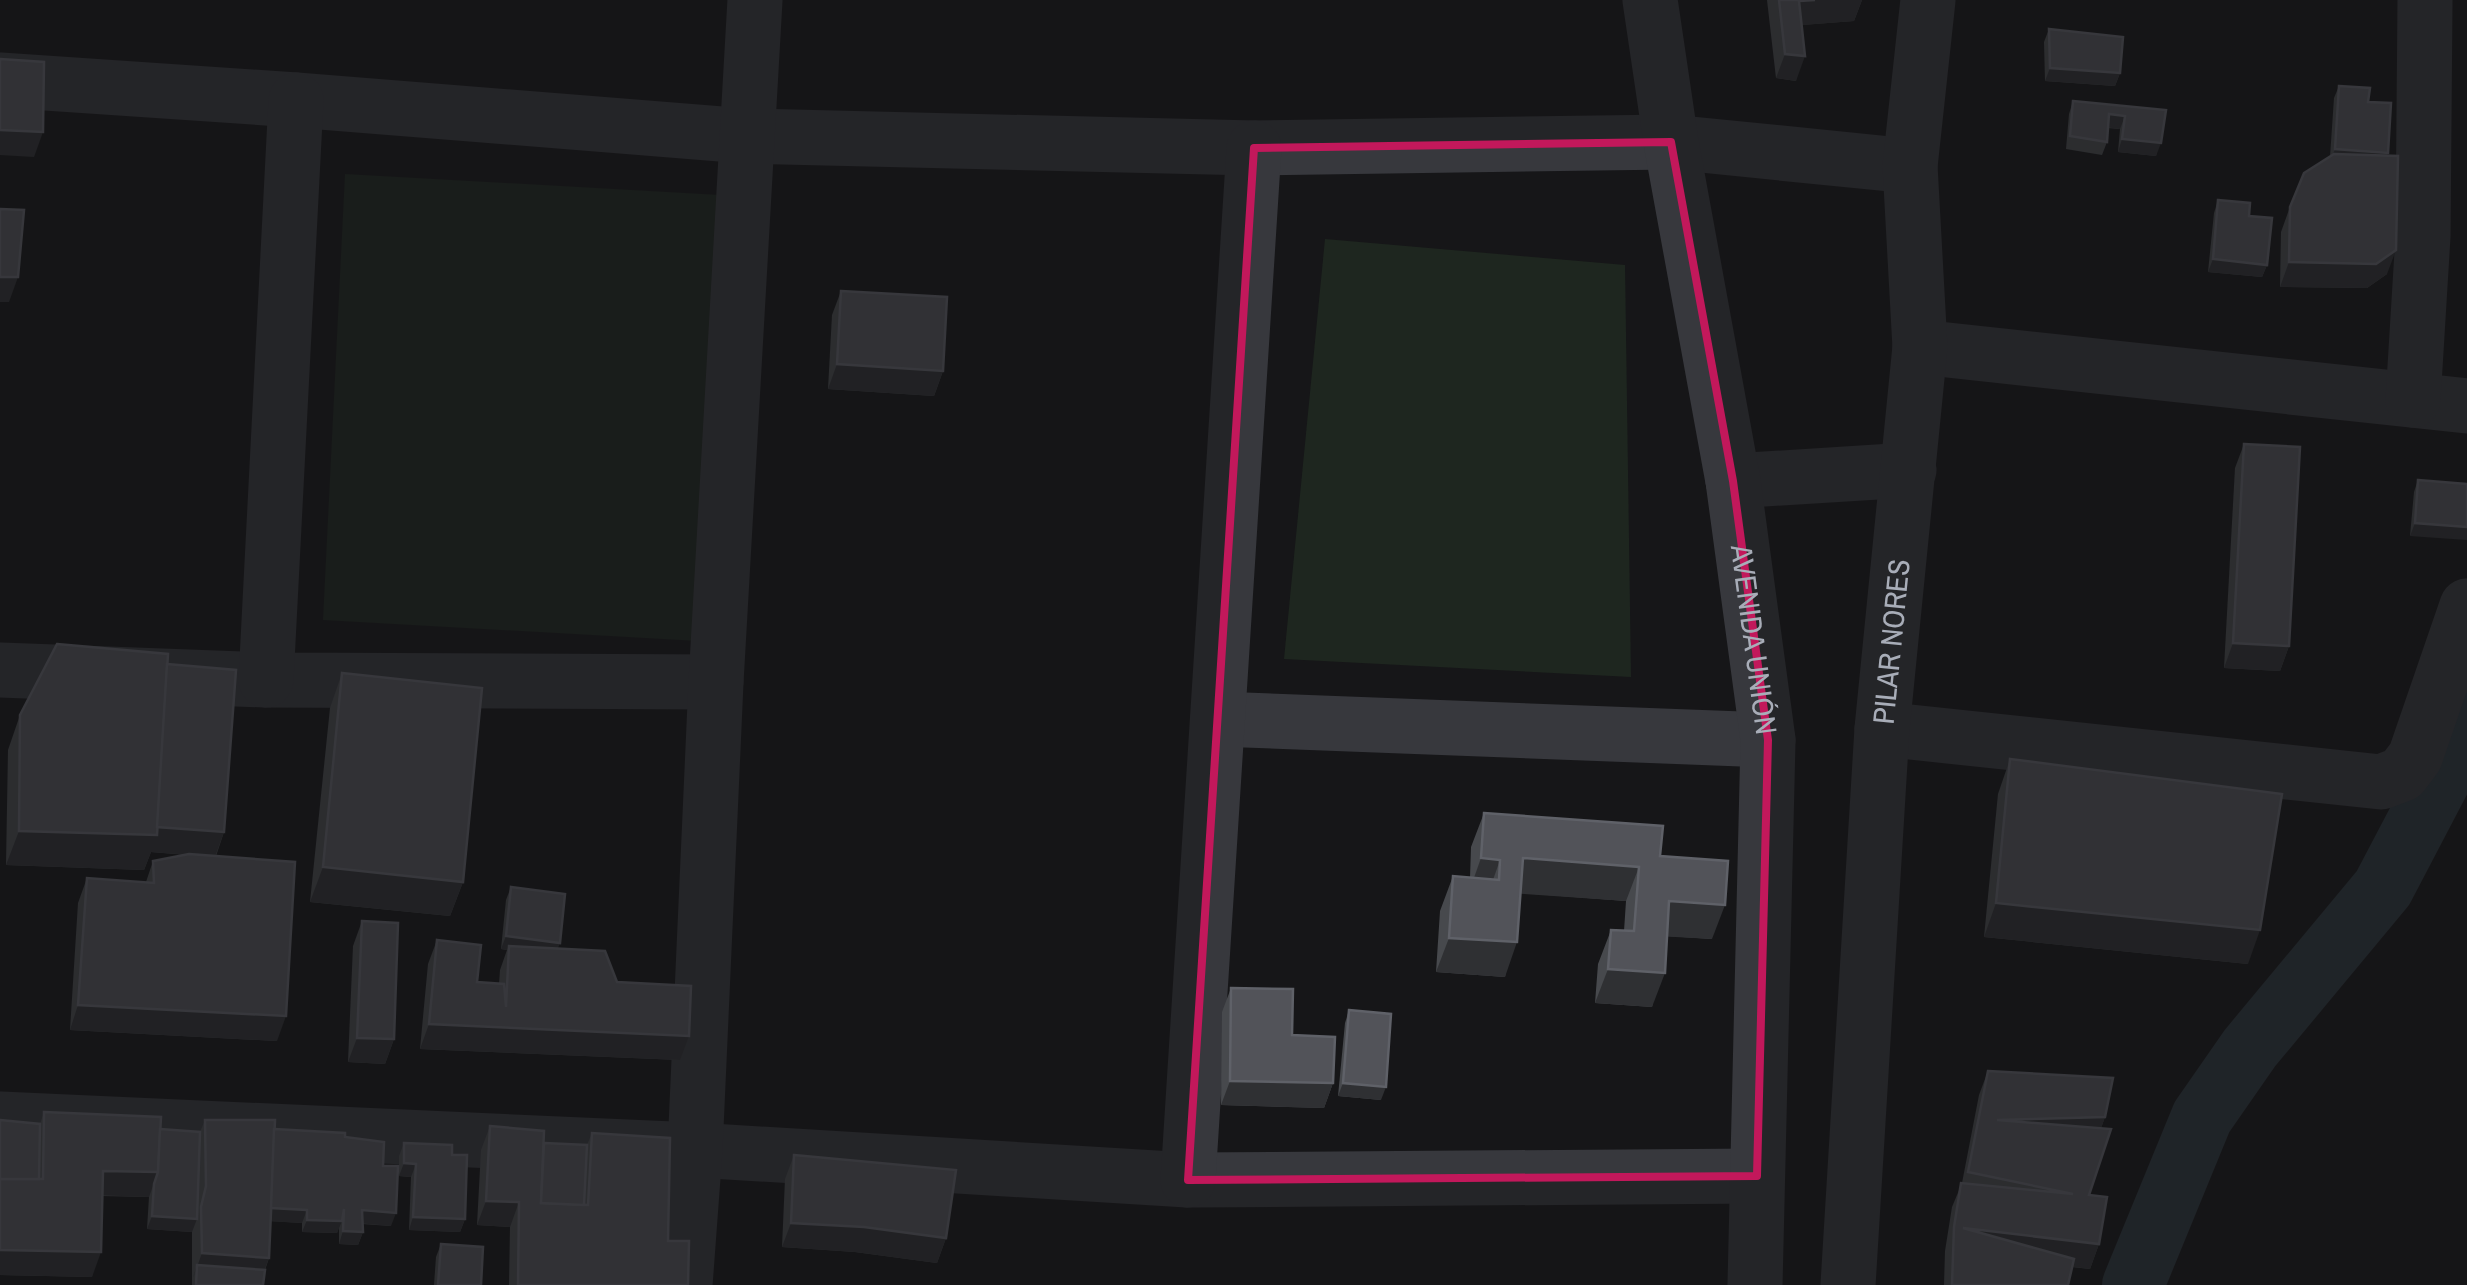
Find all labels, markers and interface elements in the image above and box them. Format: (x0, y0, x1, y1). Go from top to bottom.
street label: AVENIDA UNIÓN (1722, 541, 1787, 737)
street label: PILAR NORES (1863, 557, 1919, 726)

